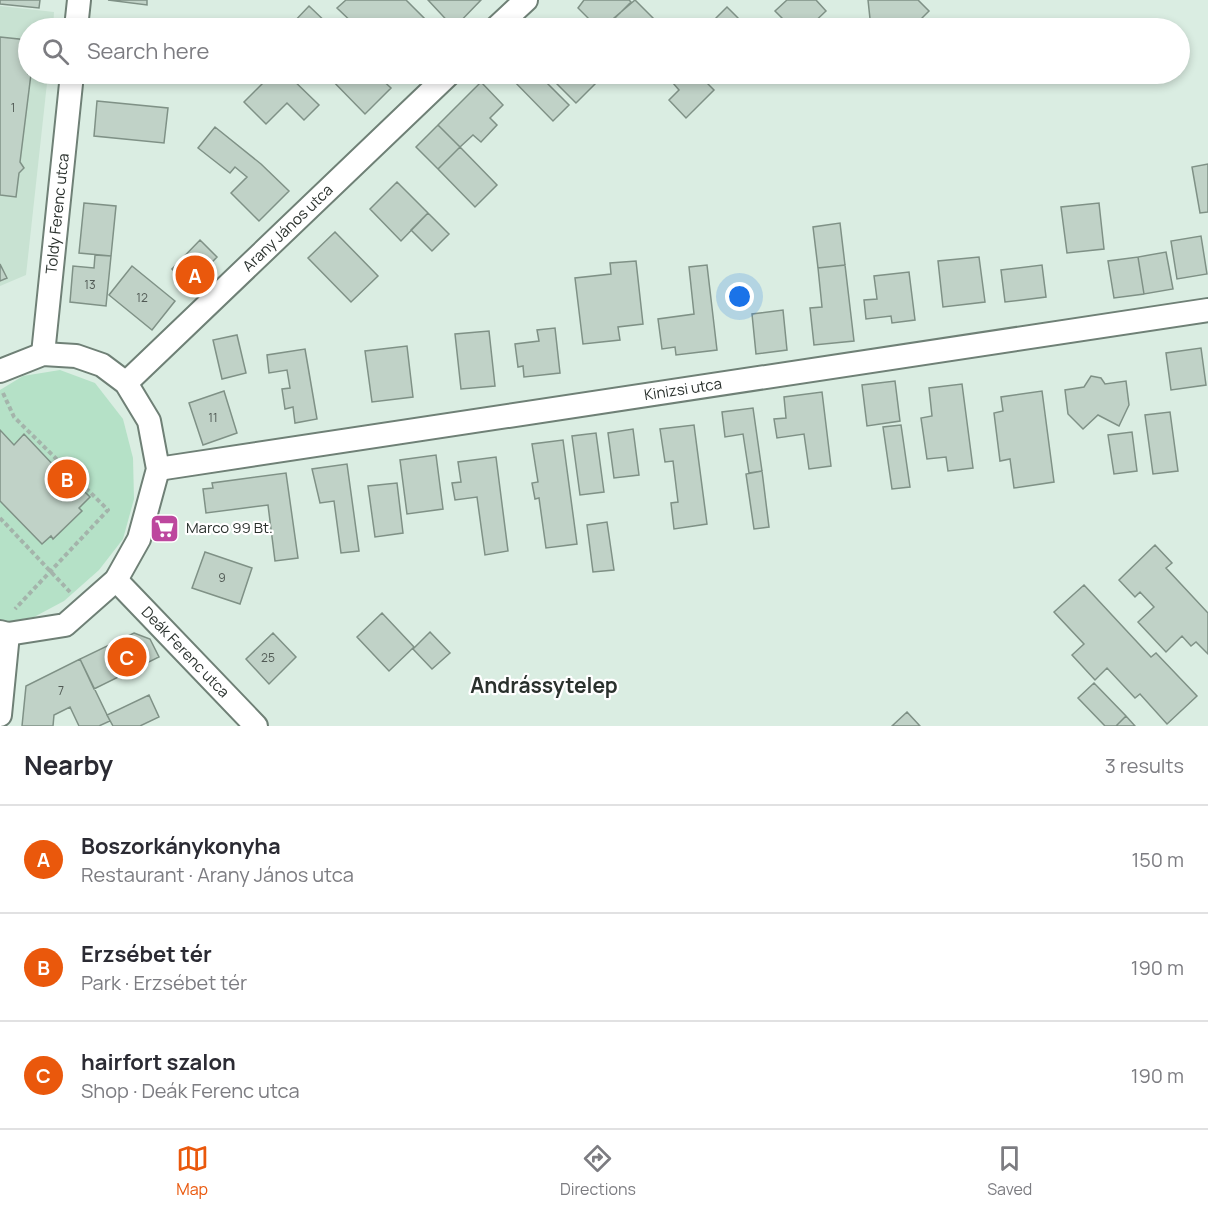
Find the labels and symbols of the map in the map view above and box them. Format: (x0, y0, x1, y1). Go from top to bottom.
house number: 1 (11, 99, 15, 116)
street label: Toldy Ferenc utca (40, 152, 74, 275)
street label: Arany János utca (238, 180, 337, 276)
pin: A (176, 252, 214, 298)
house number: 13 (84, 276, 96, 293)
your location (725, 282, 754, 311)
house number: 12 (136, 289, 148, 306)
street label: Kinizsi utca (643, 373, 723, 405)
house number: 11 (208, 409, 218, 426)
pin: B (48, 456, 86, 502)
supermarket icon: Marco 99 Bt. (149, 512, 181, 544)
place label: Marco 99 Bt. (186, 517, 273, 538)
house number: 9 (218, 569, 226, 586)
street label: Deák Ferenc utca (137, 602, 234, 702)
pin: C (108, 634, 146, 680)
house number: 25 (261, 649, 275, 666)
district label: Andrássytelep (470, 671, 618, 699)
house number: 7 (58, 682, 64, 699)

